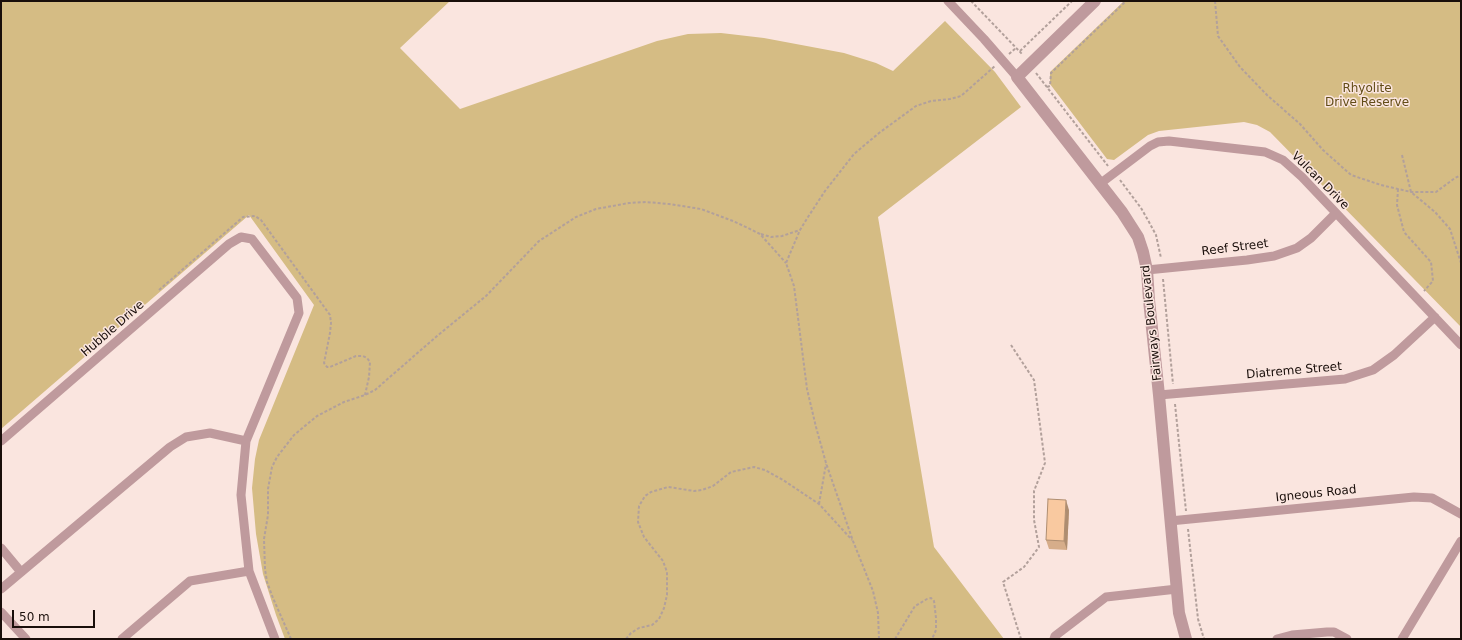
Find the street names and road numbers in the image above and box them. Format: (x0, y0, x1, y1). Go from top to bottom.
street label: Vulcan Drive (1288, 149, 1352, 213)
street label: Reef Street (1201, 237, 1269, 259)
street label: Fairways Boulevard (1139, 264, 1165, 382)
street label: Hubble Drive (79, 298, 147, 360)
street label: Diatreme Street (1246, 360, 1342, 382)
street label: Igneous Road (1275, 483, 1357, 505)

